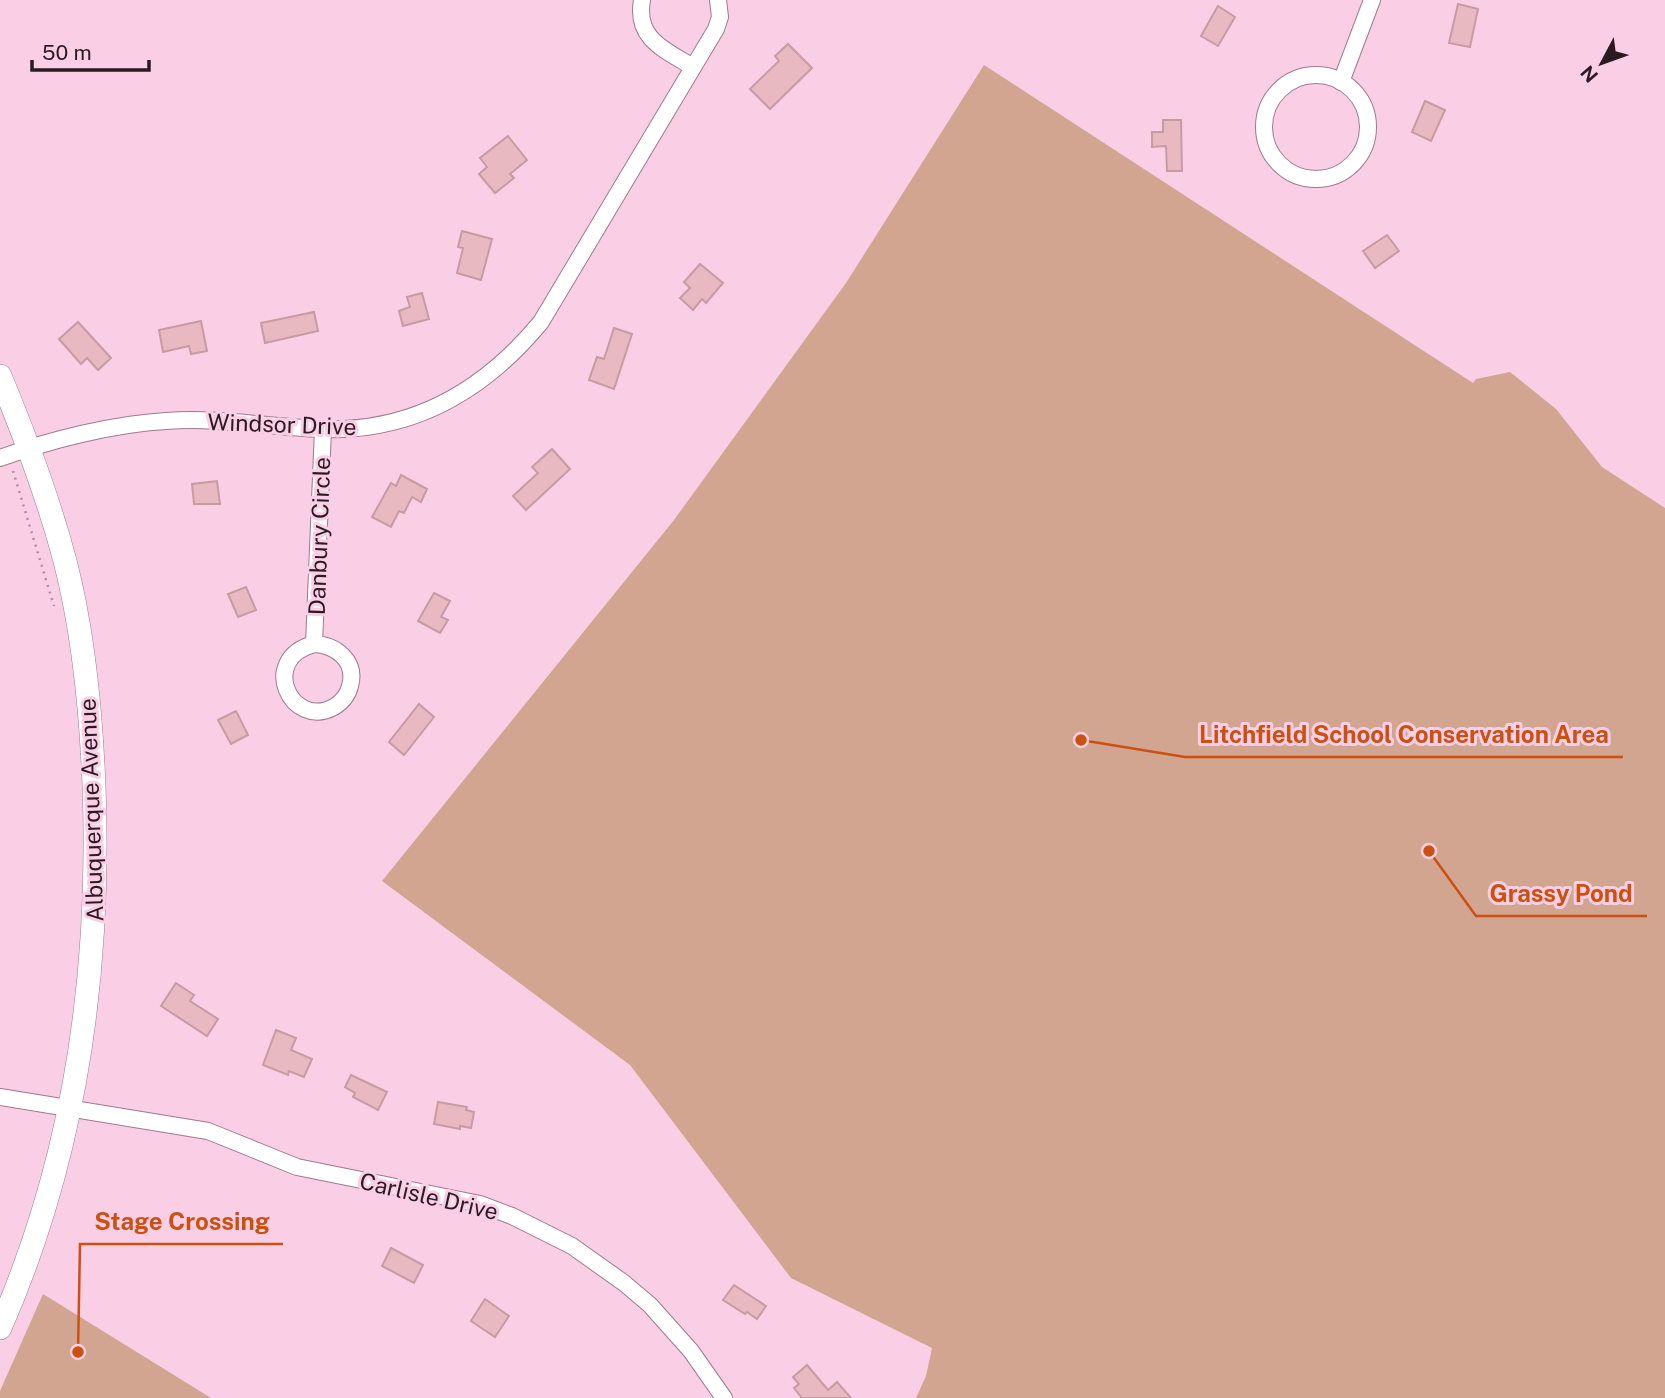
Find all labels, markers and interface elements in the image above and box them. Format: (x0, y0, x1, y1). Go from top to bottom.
scale bar (32, 28, 149, 72)
north arrow (1567, 28, 1637, 98)
text: 50 m (42, 40, 92, 65)
text: N (1576, 61, 1602, 87)
street label: Windsor Drive (207, 408, 357, 440)
street label: Danbury Circle (303, 456, 335, 616)
street label: Albuquerque Avenue (74, 698, 108, 922)
callout: Litchfield School Conservation Area (1185, 712, 1623, 757)
text: Litchfield School Conservation Area (1199, 720, 1609, 748)
callout: Grassy Pond (1476, 871, 1647, 916)
text: Grassy Pond (1489, 879, 1633, 907)
street label: Carlisle Drive (357, 1167, 501, 1225)
callout: Stage Crossing (80, 1199, 283, 1244)
text: Stage Crossing (94, 1207, 270, 1235)

